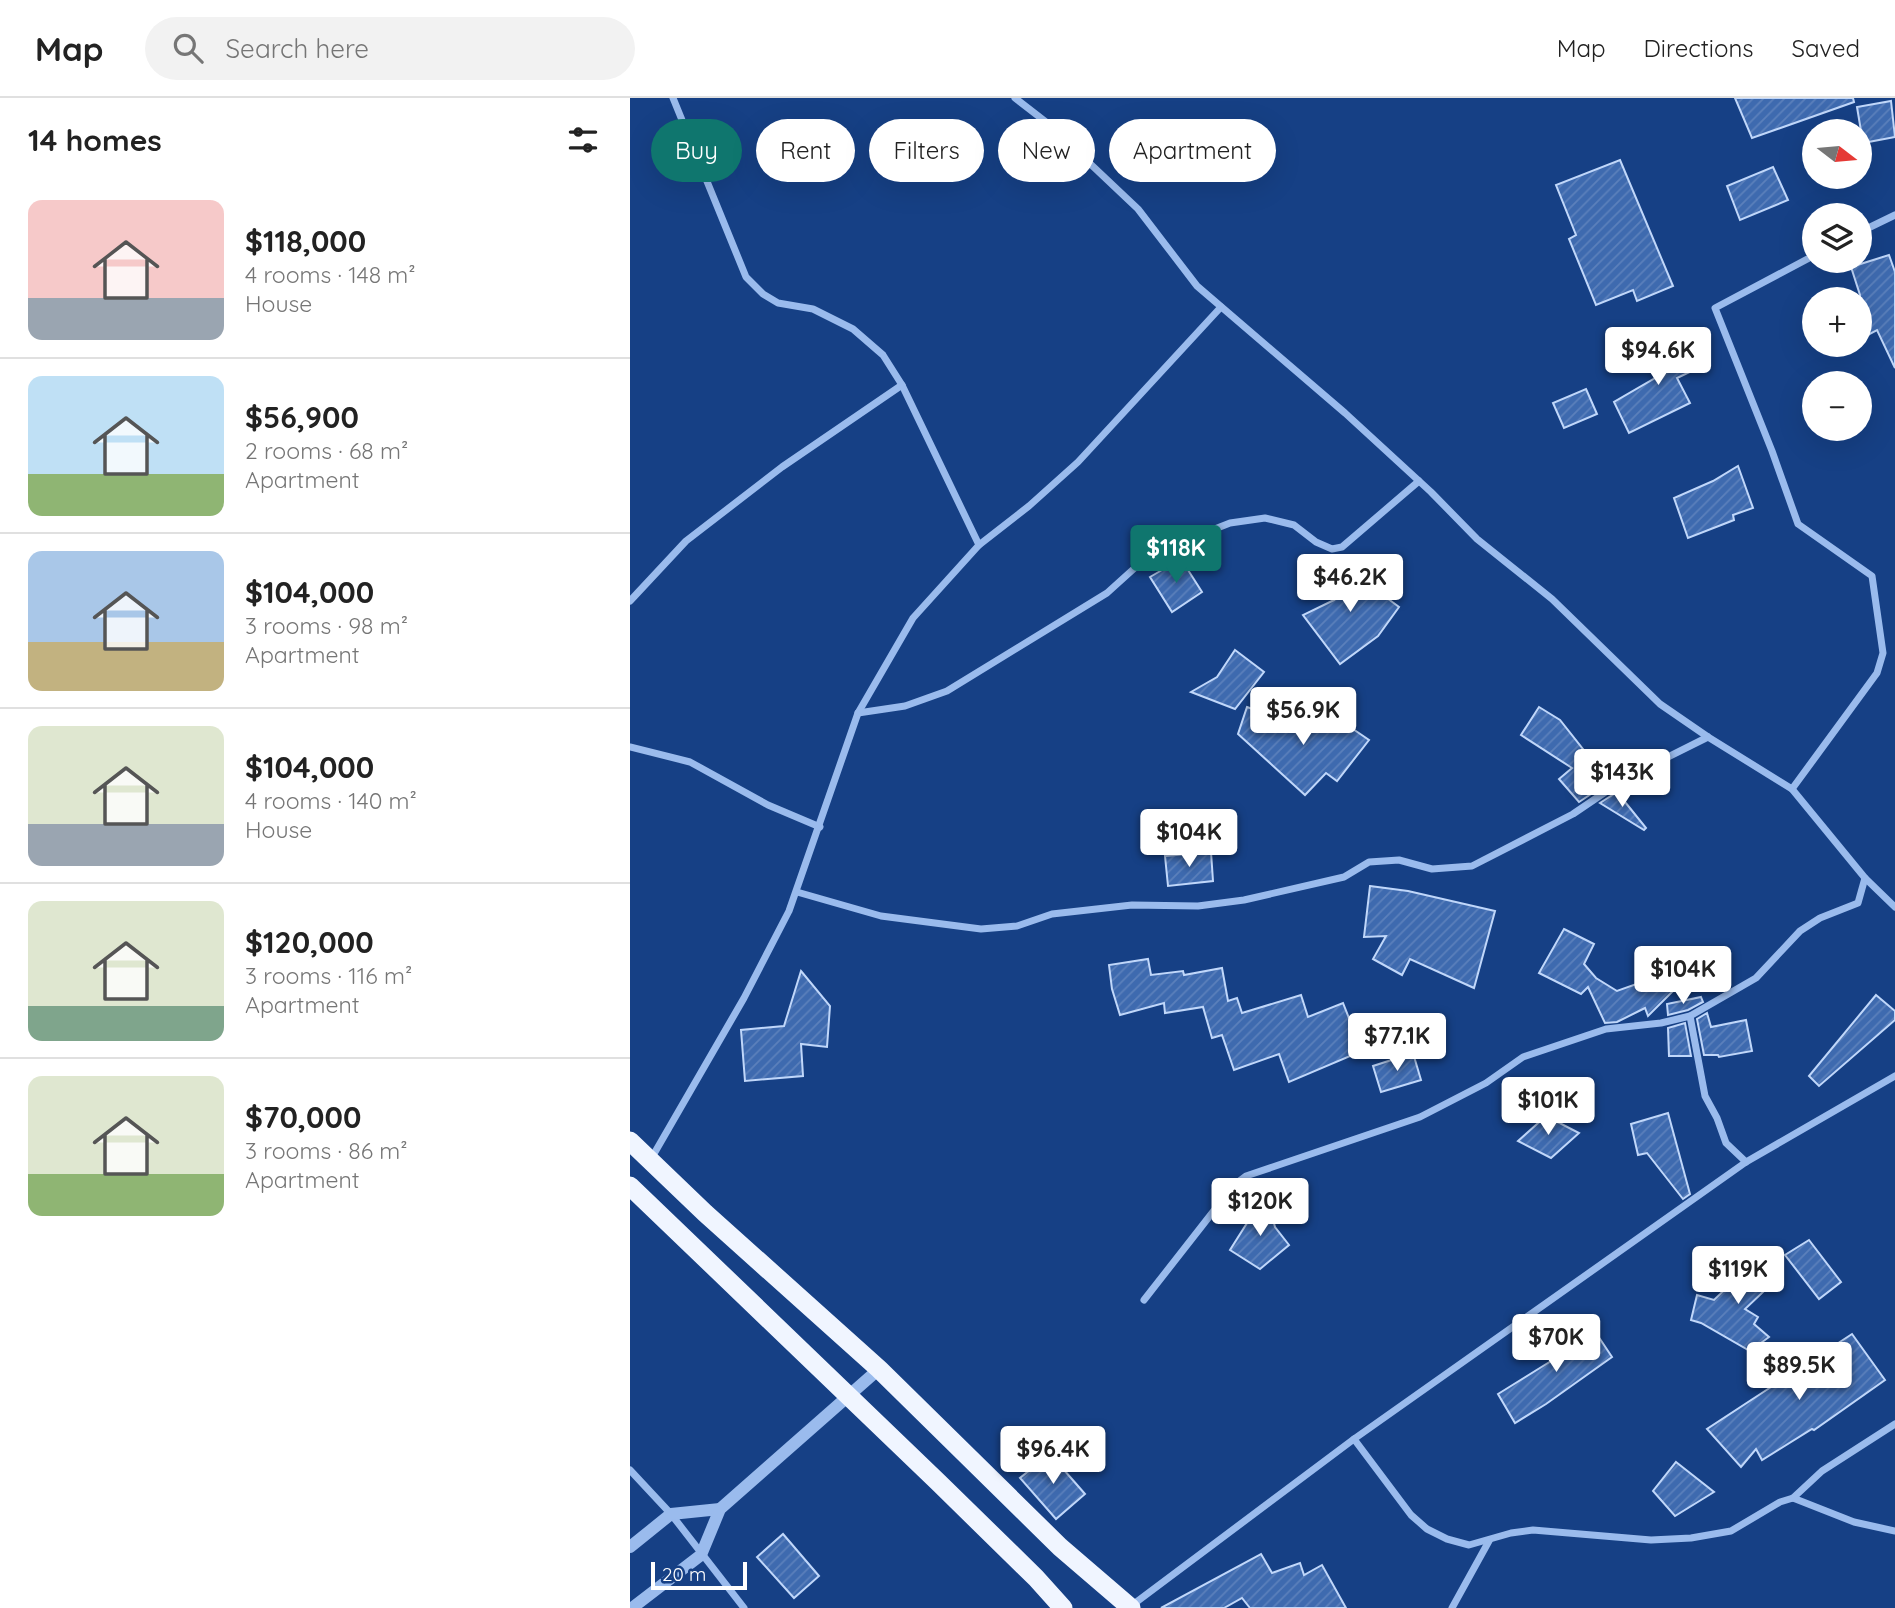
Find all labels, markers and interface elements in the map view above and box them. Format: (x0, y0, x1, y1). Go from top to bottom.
search box (145, 17, 635, 80)
text: Map (35, 28, 103, 69)
icon: search (169, 29, 207, 67)
text: Search here (225, 32, 369, 65)
text: Map (1557, 33, 1606, 63)
text: Directions (1644, 33, 1754, 63)
text: Saved (1792, 33, 1860, 63)
chip: Buy (651, 119, 742, 182)
chip: Rent (756, 119, 855, 182)
chip: Filters (869, 119, 984, 182)
chip: New (998, 119, 1095, 182)
chip: Apartment (1109, 119, 1276, 182)
north arrow (1802, 119, 1872, 189)
map controls (1802, 119, 1872, 441)
text: 14 homes (28, 121, 162, 159)
icon: filters (564, 121, 602, 159)
button: layers (1802, 203, 1872, 273)
text: $118,000 (245, 222, 366, 260)
icon: home (84, 228, 168, 312)
text: 4 rooms · 148 m² (245, 260, 416, 289)
button: + (1802, 287, 1872, 357)
text: House (245, 289, 312, 318)
pin: $94.6K (1601, 328, 1715, 387)
text: $94.6K (1621, 335, 1695, 364)
button: − (1802, 371, 1872, 441)
text: $56,900 (245, 398, 359, 436)
icon: home (84, 404, 168, 488)
text: 2 rooms · 68 m² (245, 436, 408, 465)
text: Apartment (245, 465, 359, 494)
pin: $118K (1127, 526, 1225, 585)
text: $118K (1146, 533, 1206, 562)
pin: $46.2K (1293, 554, 1407, 614)
text: $46.2K (1313, 562, 1387, 591)
text: $104,000 (245, 573, 374, 611)
icon: home (84, 579, 168, 663)
text: 3 rooms · 98 m² (245, 611, 408, 640)
text: Apartment (245, 640, 359, 669)
pin: $56.9K (1246, 688, 1360, 747)
text: $56.9K (1266, 695, 1340, 724)
text: $104,000 (245, 748, 374, 786)
pin: $143K (1573, 750, 1671, 809)
icon: home (84, 754, 168, 838)
text: $143K (1590, 757, 1654, 786)
text: 4 rooms · 140 m² (245, 786, 417, 815)
pin: $104K (1140, 810, 1238, 869)
text: House (245, 815, 312, 844)
text: $104K (1156, 817, 1222, 846)
text: $120,000 (245, 923, 374, 961)
icon: home (84, 929, 168, 1013)
pin: $104K (1634, 946, 1732, 1006)
text: $104K (1650, 954, 1716, 983)
text: 3 rooms · 116 m² (245, 961, 412, 990)
text: Apartment (245, 990, 359, 1019)
pin: $77.1K (1340, 1014, 1454, 1073)
text: $77.1K (1364, 1021, 1430, 1050)
pin: $101K (1499, 1077, 1597, 1137)
text: $101K (1518, 1085, 1578, 1114)
text: $70,000 (245, 1098, 361, 1136)
icon: home (84, 1104, 168, 1188)
text: 3 rooms · 86 m² (245, 1136, 408, 1165)
text: Apartment (245, 1165, 359, 1194)
pin: $120K (1211, 1178, 1309, 1238)
text: $120K (1228, 1186, 1292, 1215)
pin: $119K (1689, 1246, 1787, 1306)
text: $119K (1708, 1254, 1768, 1283)
pin: $70K (1515, 1314, 1597, 1374)
text: $70K (1528, 1322, 1584, 1351)
pin: $89.5K (1742, 1342, 1856, 1402)
text: $89.5K (1763, 1350, 1835, 1379)
pin: $96.4K (996, 1426, 1110, 1486)
text: $96.4K (1016, 1434, 1090, 1463)
scale bar (651, 1559, 747, 1591)
text: 20 m (662, 1562, 706, 1586)

